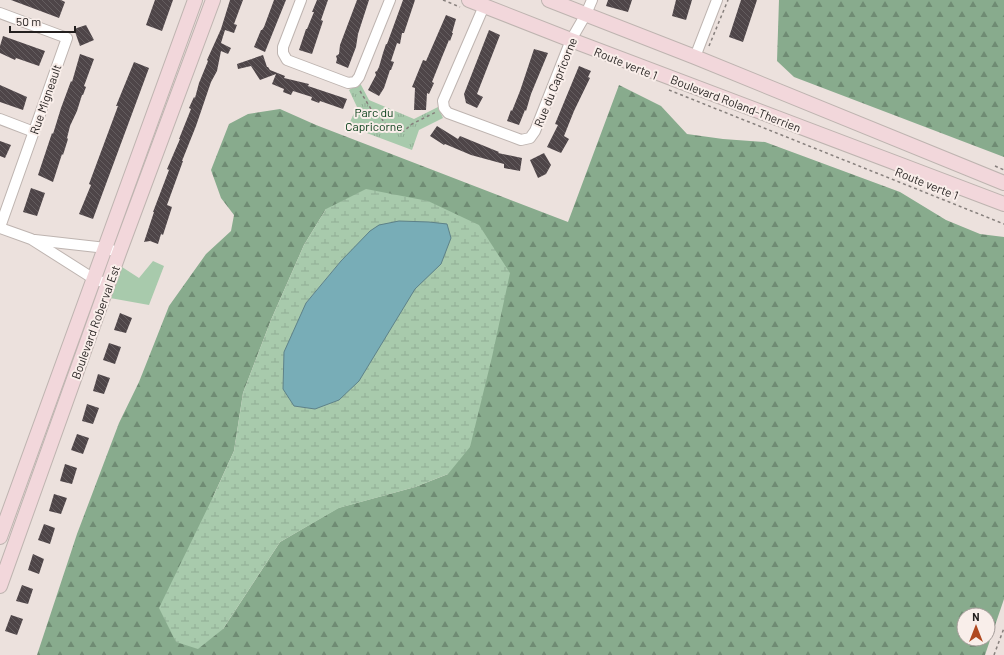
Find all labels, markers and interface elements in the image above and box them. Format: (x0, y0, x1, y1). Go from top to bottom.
scale bar (10, 8, 75, 34)
text: 50 m (16, 14, 41, 28)
street label: Rue du Capricorne (531, 35, 579, 129)
street label: Route verte 1 (592, 44, 660, 82)
street label: Rue Migneault (26, 62, 64, 136)
street label: Boulevard Roland-Therrien (669, 72, 803, 134)
park label: Parc du Capricorne (345, 105, 403, 133)
street label: Route verte 1 (893, 164, 961, 202)
street label: Boulevard Roberval Est (68, 263, 122, 381)
north arrow (956, 607, 996, 647)
text: N (972, 610, 980, 623)

